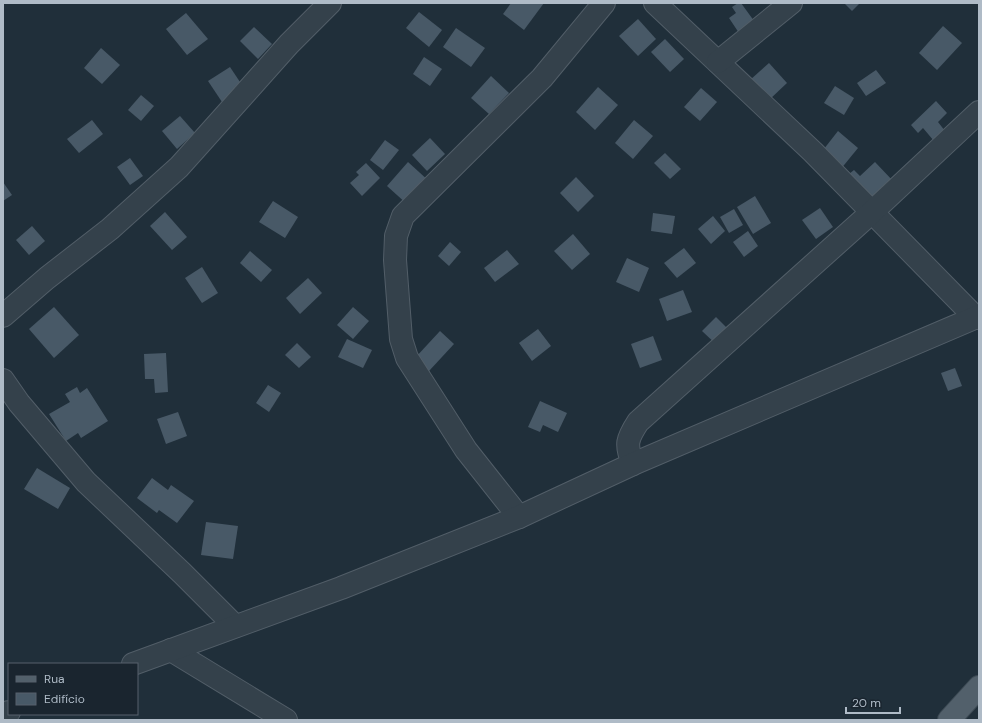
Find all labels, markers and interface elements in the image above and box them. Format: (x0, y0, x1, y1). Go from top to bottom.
legend (8, 663, 138, 715)
text: Rua (44, 671, 65, 687)
scale bar (846, 689, 900, 715)
text: Edifício (44, 691, 85, 707)
text: 20 m (852, 695, 881, 711)

